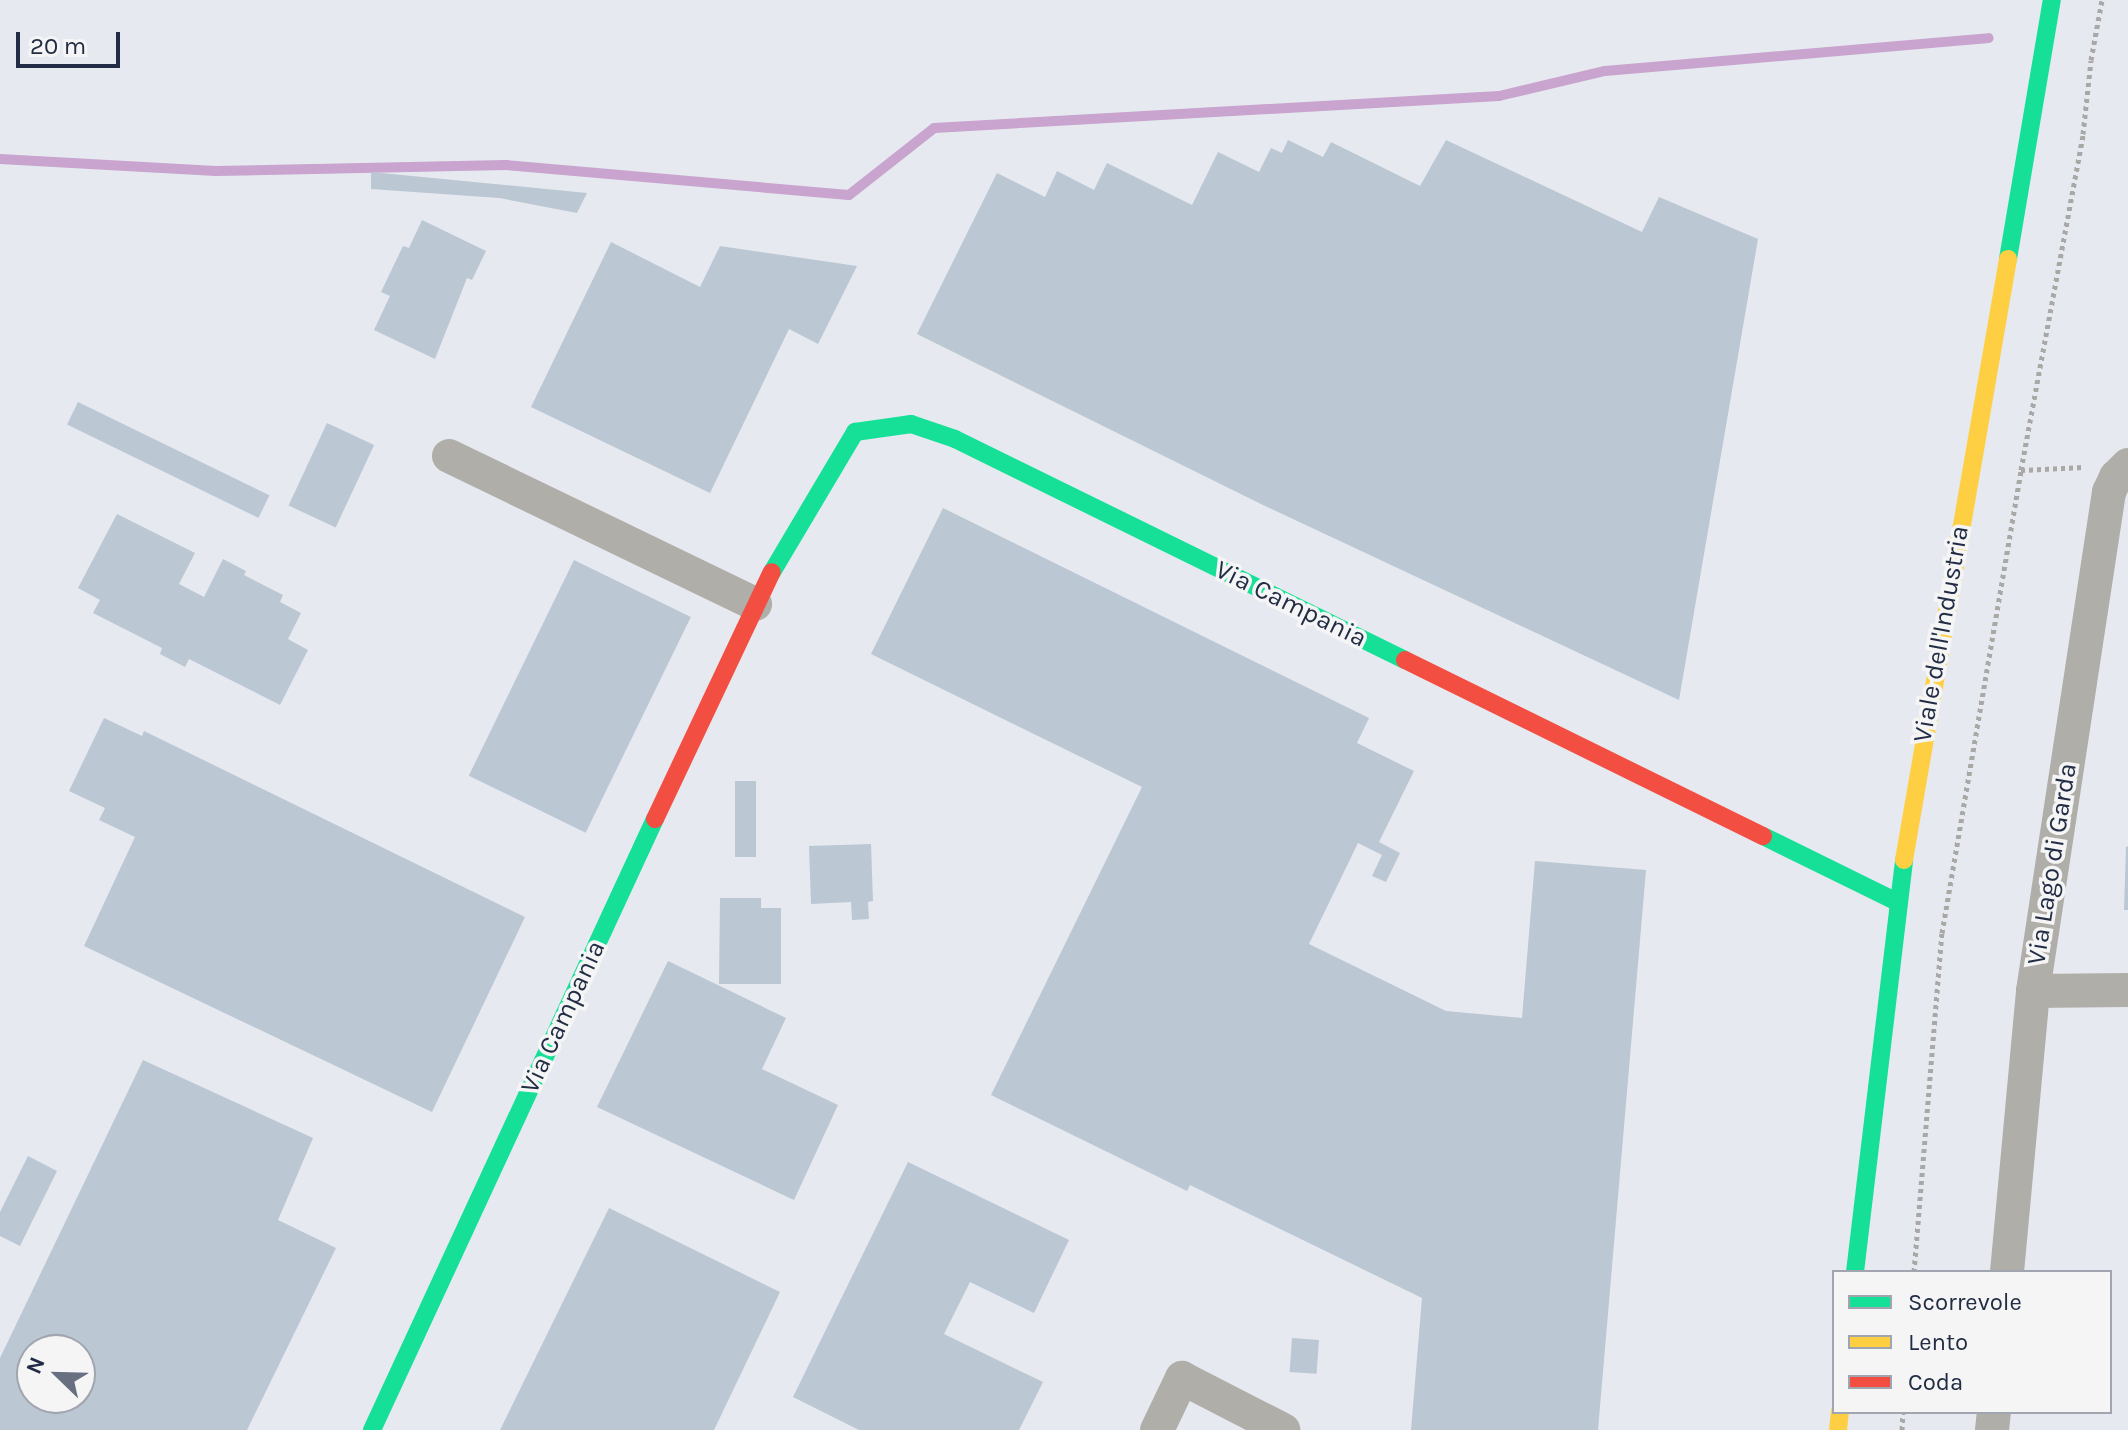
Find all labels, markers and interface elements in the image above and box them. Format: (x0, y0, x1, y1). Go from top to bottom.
scale bar (20, 16, 124, 66)
text: 20 m (30, 32, 86, 60)
street label: Viale dell'Industria (1907, 523, 1975, 745)
street label: Via Campania (1210, 554, 1372, 654)
street label: Via Lago di Garda (2021, 761, 2083, 967)
street label: Via Campania (514, 936, 612, 1098)
legend (1832, 1270, 2112, 1414)
text: Scorrevole (1908, 1288, 2022, 1316)
text: Lento (1908, 1328, 1968, 1356)
north arrow (16, 1334, 96, 1414)
text: N (21, 1353, 51, 1378)
text: Coda (1908, 1368, 1963, 1396)

